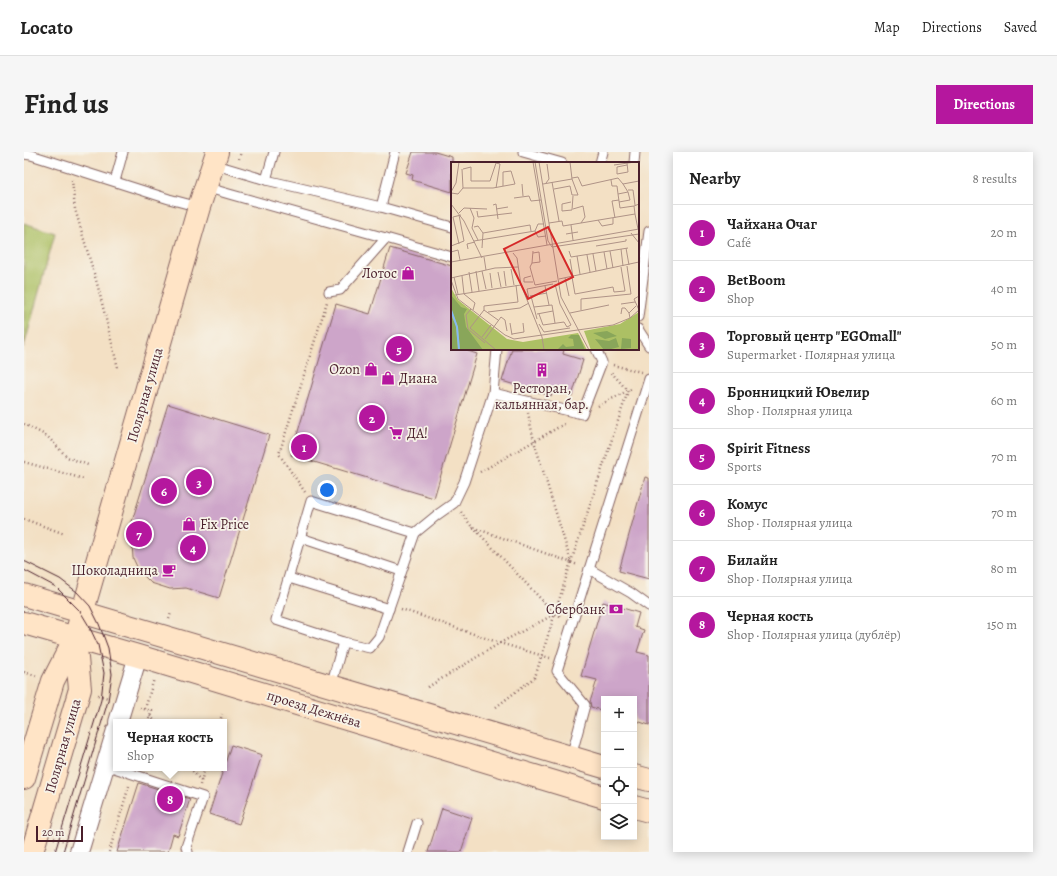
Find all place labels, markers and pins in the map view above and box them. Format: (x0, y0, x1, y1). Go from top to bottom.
place label: Лотос (362, 264, 397, 283)
shop icon: Лотос (400, 265, 416, 281)
pin: 5 (386, 334, 412, 364)
place label: Ozon (329, 360, 360, 379)
shop icon: Ozon (363, 361, 379, 377)
building icon: Ресторан, кальянная, бар. (534, 362, 550, 378)
place label: Диана (399, 369, 438, 388)
shop icon: Диана (380, 370, 396, 386)
place label: Ресторан, кальянная, бар. (495, 379, 589, 414)
pin: 2 (359, 403, 385, 433)
place label: ДА! (407, 424, 428, 443)
supermarket icon: ДА! (388, 425, 404, 441)
pin: 1 (291, 432, 317, 462)
pin: 3 (186, 467, 212, 497)
pin: 6 (151, 476, 177, 506)
place label: Fix Price (200, 515, 249, 534)
shop icon: Fix Price (181, 516, 197, 532)
pin: 7 (126, 519, 152, 549)
pin: 4 (180, 533, 206, 563)
place label: Шоколадница (71, 561, 159, 580)
cafe icon: Шоколадница (161, 562, 177, 578)
place label: Сбербанк (546, 600, 605, 619)
bank icon: Сбербанк (608, 601, 624, 617)
pin: 8 (157, 784, 183, 814)

